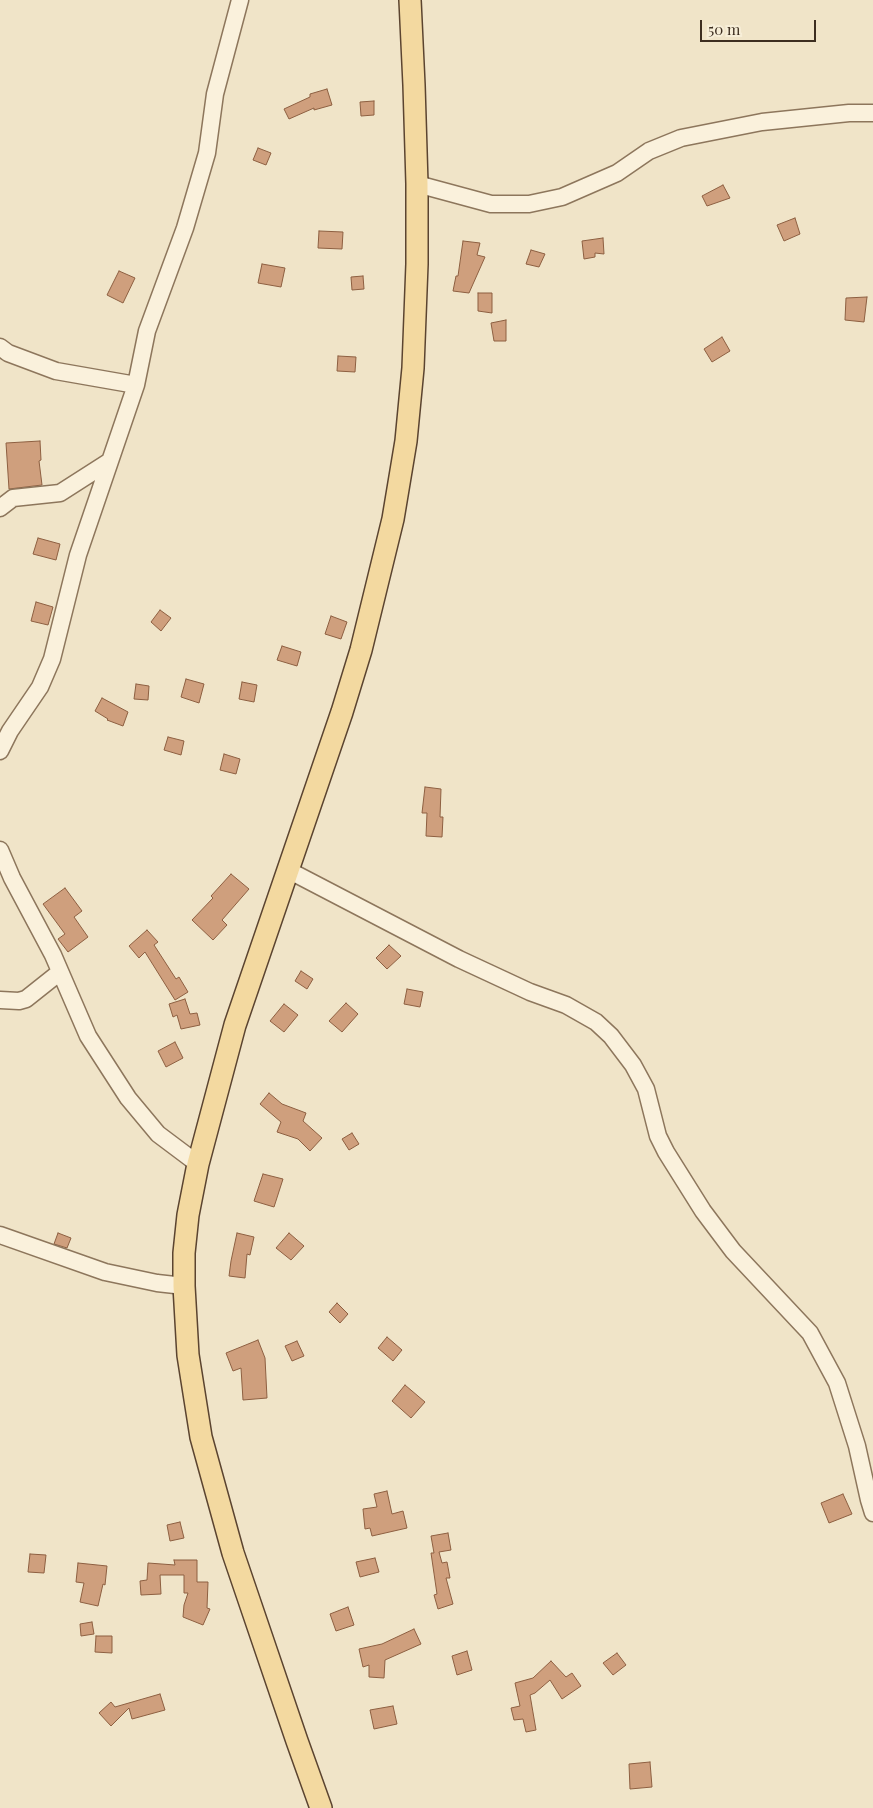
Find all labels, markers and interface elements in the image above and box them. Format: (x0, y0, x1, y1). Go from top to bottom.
scale bar (703, 10, 819, 42)
text: 50 m (708, 19, 740, 39)

